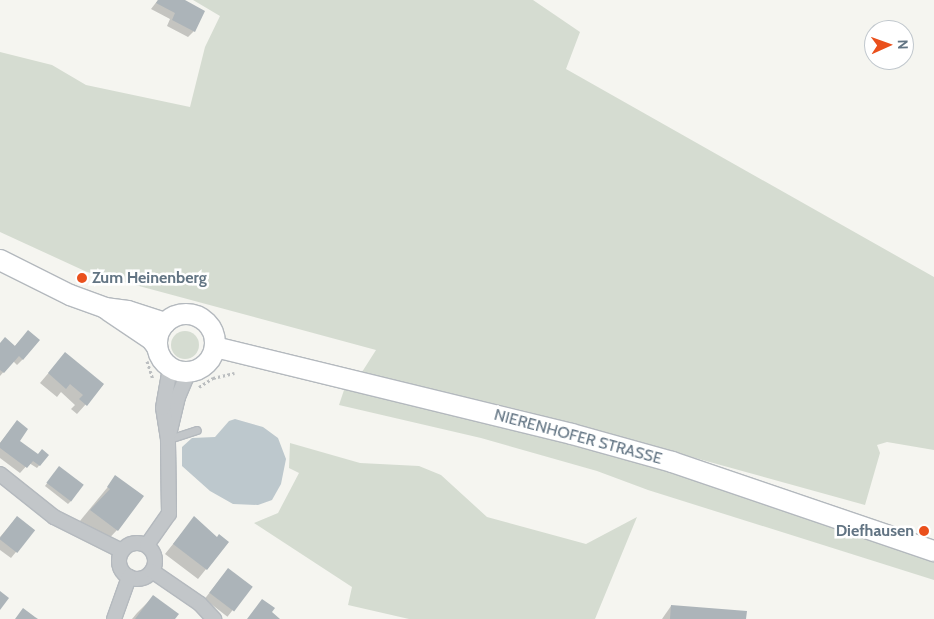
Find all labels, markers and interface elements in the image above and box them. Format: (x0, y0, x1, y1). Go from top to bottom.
north arrow (864, 20, 914, 70)
text: N (894, 39, 912, 50)
place label: Zum Heinenberg (92, 268, 207, 288)
marker: Zum Heinenberg (76, 272, 88, 284)
street label: NIERENHOFER STRASSE (492, 405, 664, 469)
place label: Diefhausen (836, 521, 914, 541)
marker: Diefhausen (918, 525, 930, 537)

